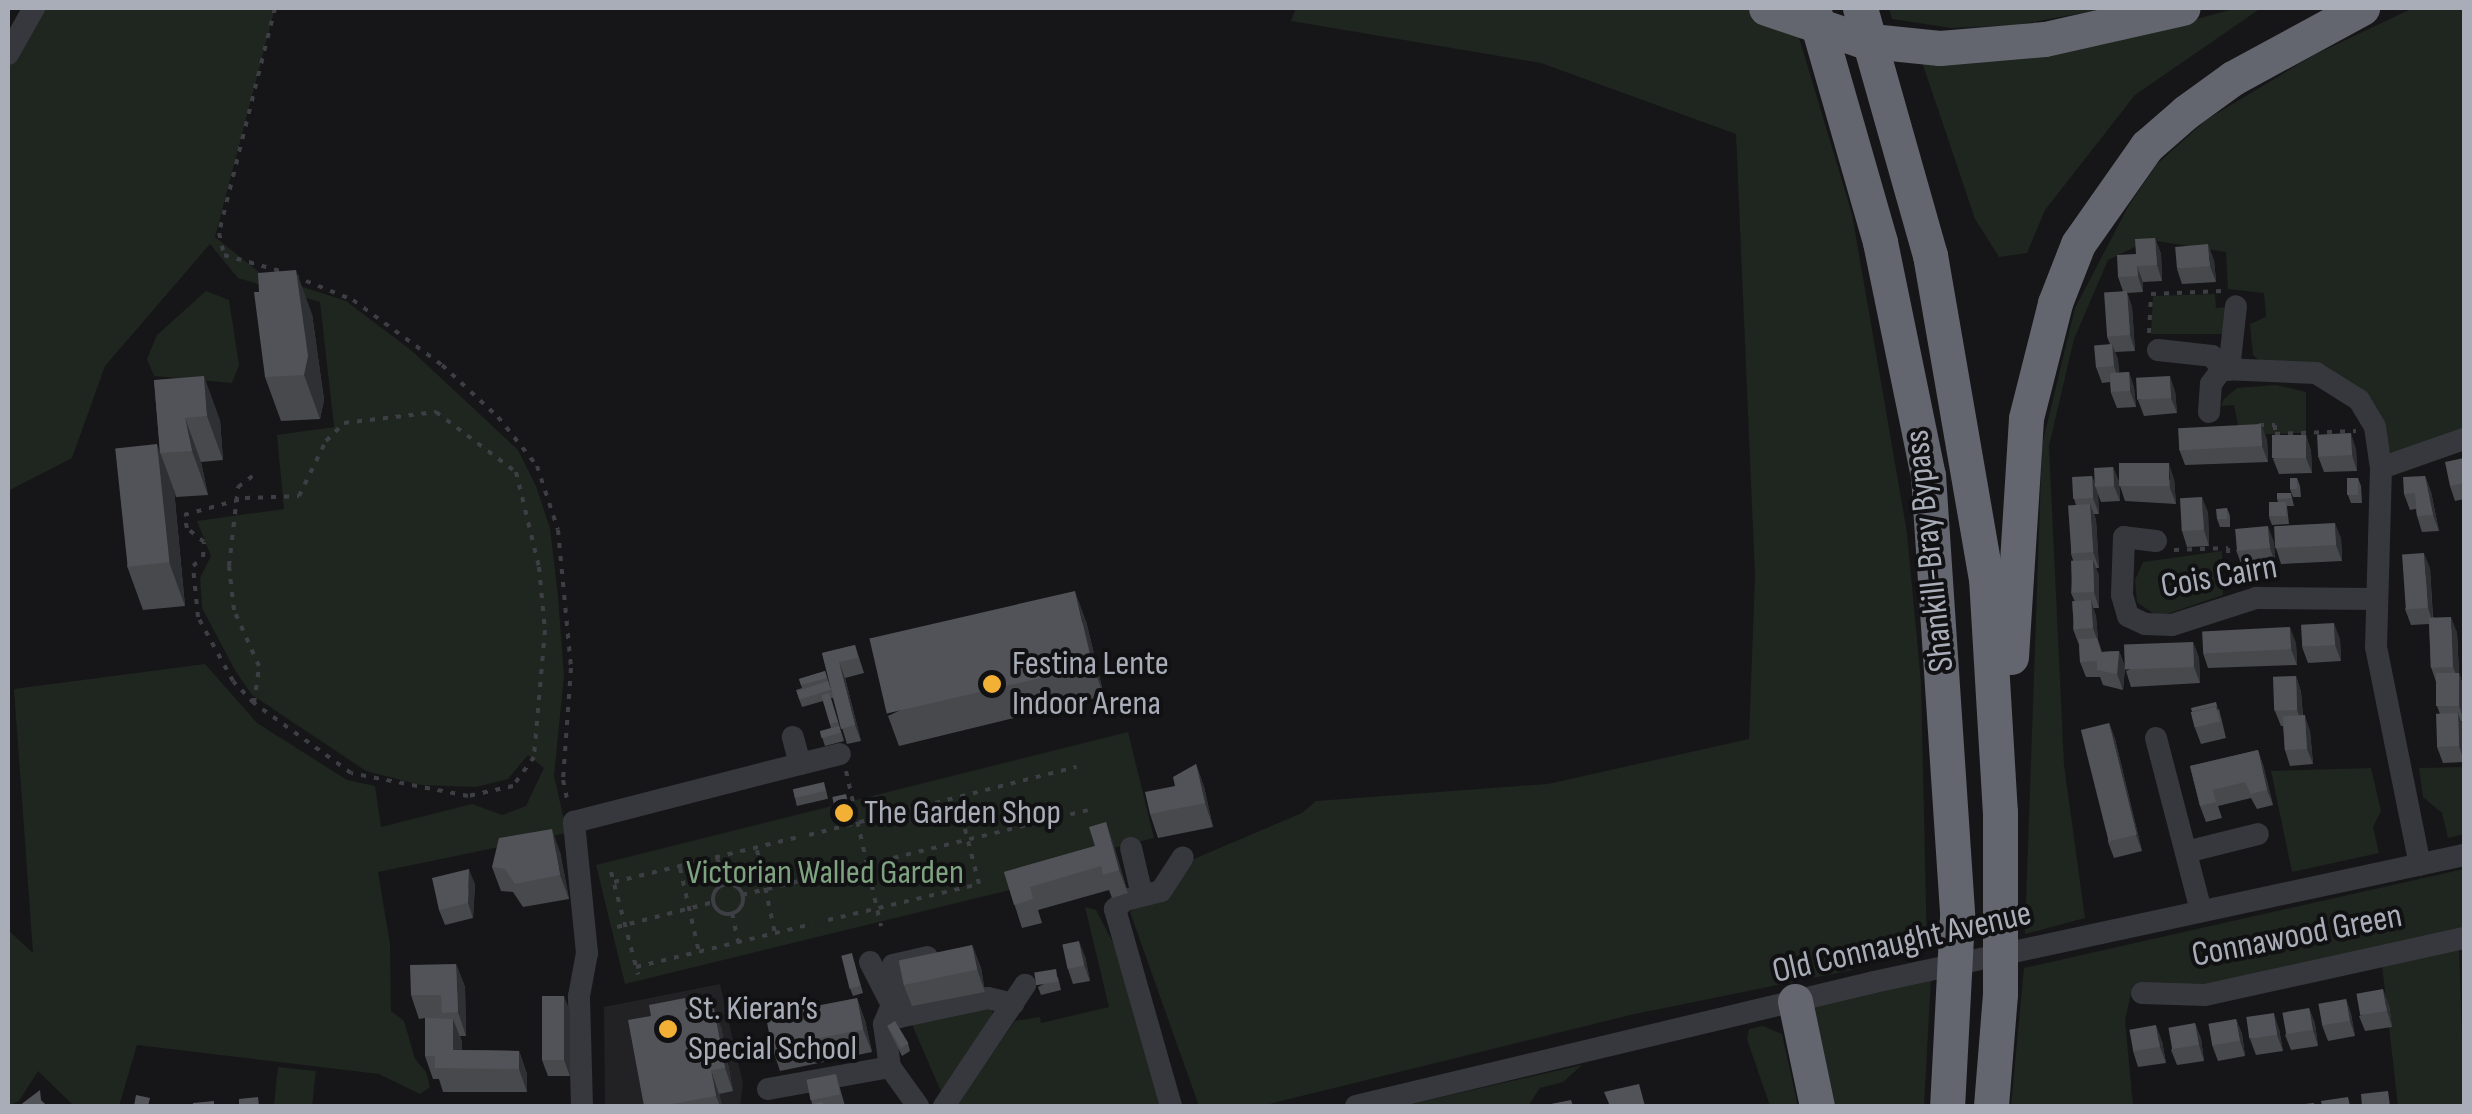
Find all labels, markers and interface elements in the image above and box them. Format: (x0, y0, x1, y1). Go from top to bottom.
street label: Shankill-Bray Bypass (1896, 428, 1964, 674)
street label: Cois Cairn (2158, 546, 2280, 608)
place label: Festina Lente Indoor Arena (1012, 643, 1169, 725)
marker: Festina Lente Indoor Arena (981, 673, 1003, 695)
place label: The Garden Shop (864, 792, 1061, 834)
marker: The Garden Shop (833, 802, 855, 824)
park label: Victorian Walled Garden (686, 852, 964, 894)
street label: Old Connaught Avenue (1769, 893, 2035, 993)
street label: Connawood Green (2188, 895, 2406, 977)
place label: St. Kieran’s Special School (688, 988, 857, 1070)
marker: St. Kieran’s Special School (657, 1018, 679, 1040)

